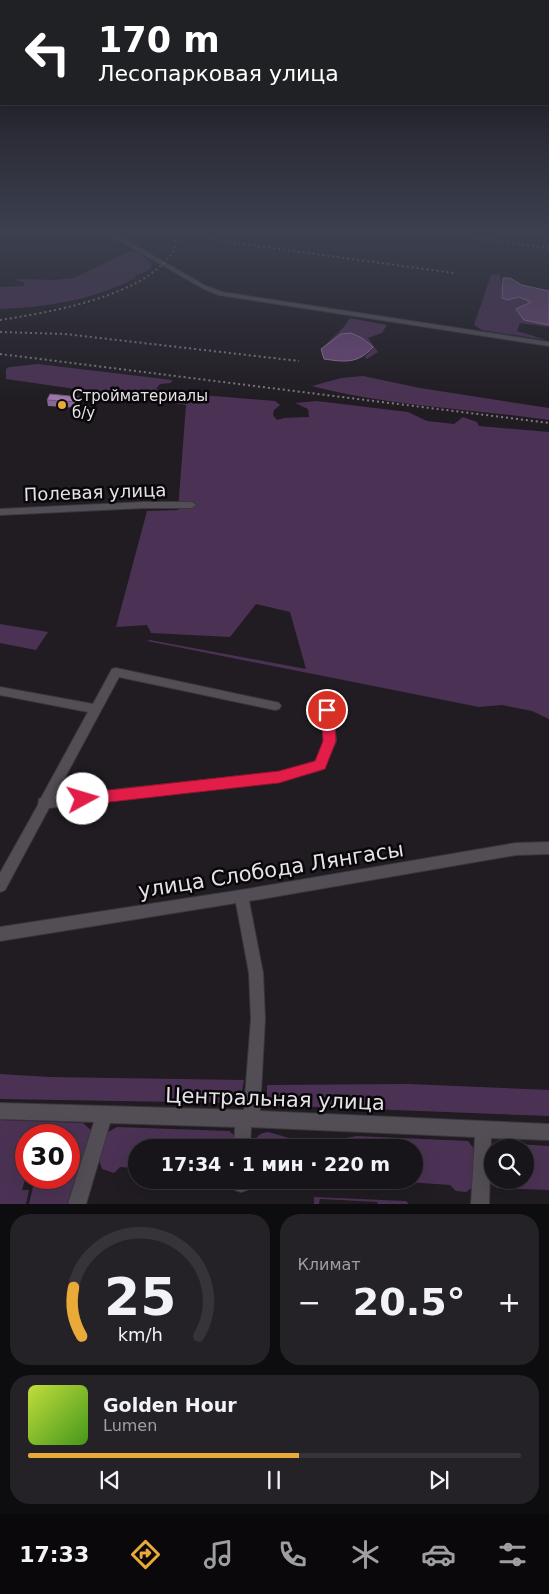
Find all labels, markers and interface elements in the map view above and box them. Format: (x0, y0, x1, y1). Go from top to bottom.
icon: left (15, 20, 80, 85)
text: 170 m (98, 20, 220, 60)
text: Лесопарковая улица (98, 61, 339, 86)
place label: Стройматериалы б/у (72, 387, 208, 422)
marker: Стройматериалы б/у (56, 399, 68, 411)
street label: Полевая улица (23, 479, 167, 505)
pin (306, 689, 348, 731)
icon: arrive (313, 696, 341, 724)
position arrow (56, 772, 108, 824)
street label: улица Слобода Лянгасы (137, 837, 405, 903)
street label: Центральная улица (165, 1083, 385, 1115)
speed limit sign: 30 (15, 1124, 80, 1189)
map controls (484, 1139, 534, 1189)
button: search (484, 1139, 534, 1189)
text: 17:34 · 1 мин · 220 m (161, 1153, 390, 1175)
text: Климат (298, 1255, 361, 1274)
text: 25 (104, 1267, 176, 1327)
text: 20.5° (353, 1280, 466, 1324)
text: − (298, 1286, 321, 1319)
text: + (498, 1286, 521, 1319)
text: km/h (117, 1324, 162, 1345)
text: Golden Hour (103, 1394, 237, 1416)
text: Lumen (103, 1416, 157, 1435)
icon: previous (96, 1466, 124, 1494)
icon: pause (260, 1466, 288, 1494)
icon: next (425, 1466, 453, 1494)
icon: directions (128, 1537, 163, 1572)
icon: music (201, 1537, 236, 1572)
icon: phone (275, 1537, 310, 1572)
icon: climate (348, 1537, 383, 1572)
icon: car (421, 1537, 456, 1572)
icon: filters (495, 1537, 530, 1572)
text: 17:33 (19, 1542, 89, 1567)

